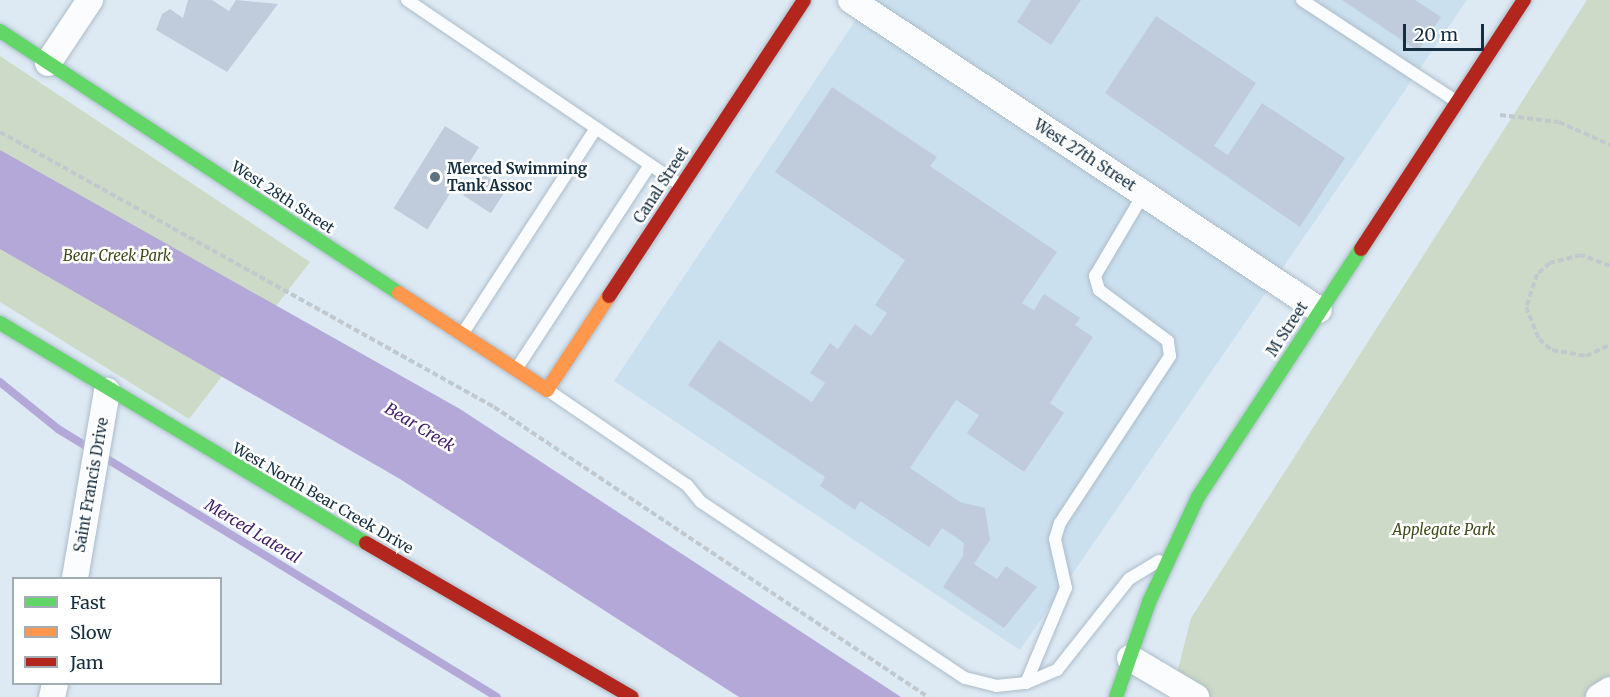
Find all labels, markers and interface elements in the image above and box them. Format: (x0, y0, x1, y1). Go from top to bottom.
scale bar (1406, 12, 1487, 50)
text: 20 m (1414, 23, 1458, 46)
street label: West 27th Street (1031, 115, 1139, 195)
street label: Canal Street (630, 144, 692, 226)
street label: West 28th Street (228, 157, 338, 237)
place label: Merced Swimming Tank Assoc (447, 159, 587, 194)
marker: Merced Swimming Tank Assoc (428, 170, 442, 184)
park label: Bear Creek Park (63, 247, 171, 265)
street label: M Street (1263, 298, 1311, 360)
water label: Bear Creek (382, 399, 458, 455)
street label: Saint Francis Drive (70, 416, 112, 554)
street label: West North Bear Creek Drive (229, 439, 417, 557)
water label: Merced Lateral (202, 495, 304, 567)
park label: Applegate Park (1393, 521, 1495, 539)
legend (12, 577, 222, 685)
text: Fast (70, 591, 106, 614)
text: Slow (70, 621, 112, 644)
text: Jam (70, 651, 104, 674)

